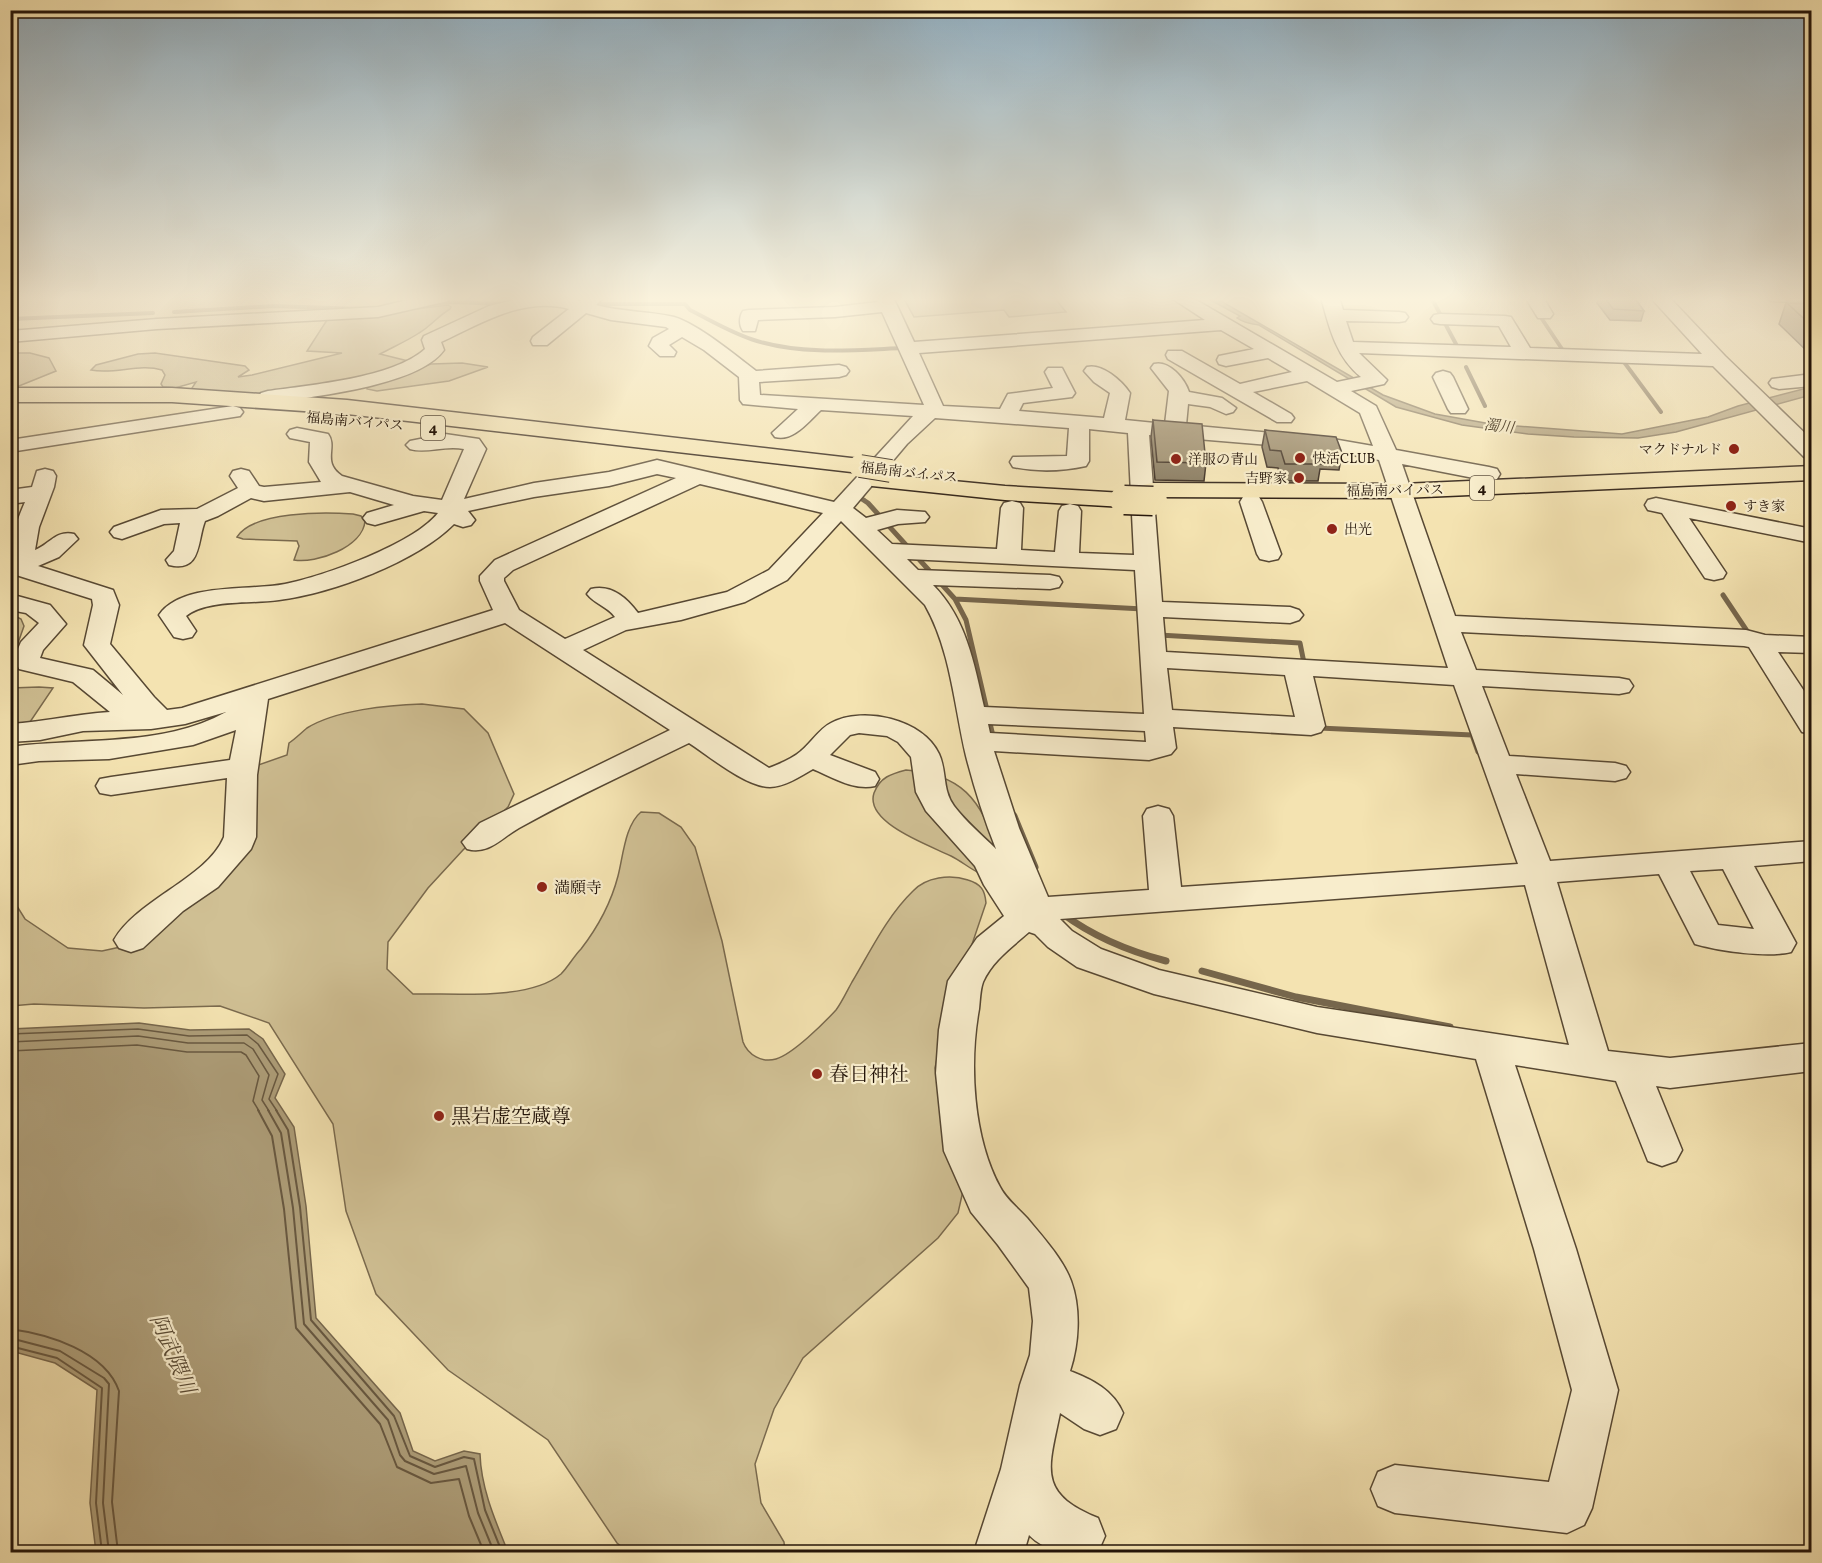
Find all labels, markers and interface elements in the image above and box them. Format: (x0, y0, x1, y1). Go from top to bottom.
street label: 福島南バイパス (305, 409, 404, 436)
water label: 濁川 (1483, 415, 1517, 440)
road number: 4 (421, 416, 445, 440)
place label: マクドナルド (1639, 441, 1722, 460)
marker: マクドナルド (1727, 442, 1741, 456)
place label: 快活CLUB (1312, 450, 1375, 469)
place label: 洋服の青山 (1188, 451, 1258, 470)
marker: 快活CLUB (1293, 451, 1307, 465)
marker: 洋服の青山 (1169, 452, 1183, 466)
street label: 福島南バイパス (859, 459, 958, 488)
place label: 吉野家 (1245, 470, 1287, 489)
marker: 吉野家 (1292, 471, 1306, 485)
road number: 4 (1470, 476, 1494, 500)
street label: 福島南バイパス (1346, 481, 1444, 502)
place label: すき家 (1743, 498, 1785, 517)
marker: すき家 (1724, 499, 1738, 513)
place label: 出光 (1344, 521, 1372, 540)
marker: 出光 (1325, 522, 1339, 536)
place label: 満願寺 (554, 878, 602, 900)
marker: 満願寺 (535, 880, 549, 894)
place label: 春日神社 (829, 1062, 909, 1090)
marker: 春日神社 (810, 1067, 824, 1081)
place label: 黒岩虚空蔵尊 (451, 1104, 571, 1132)
marker: 黒岩虚空蔵尊 (432, 1109, 446, 1123)
water label: 阿武隈川 (142, 1310, 202, 1401)

